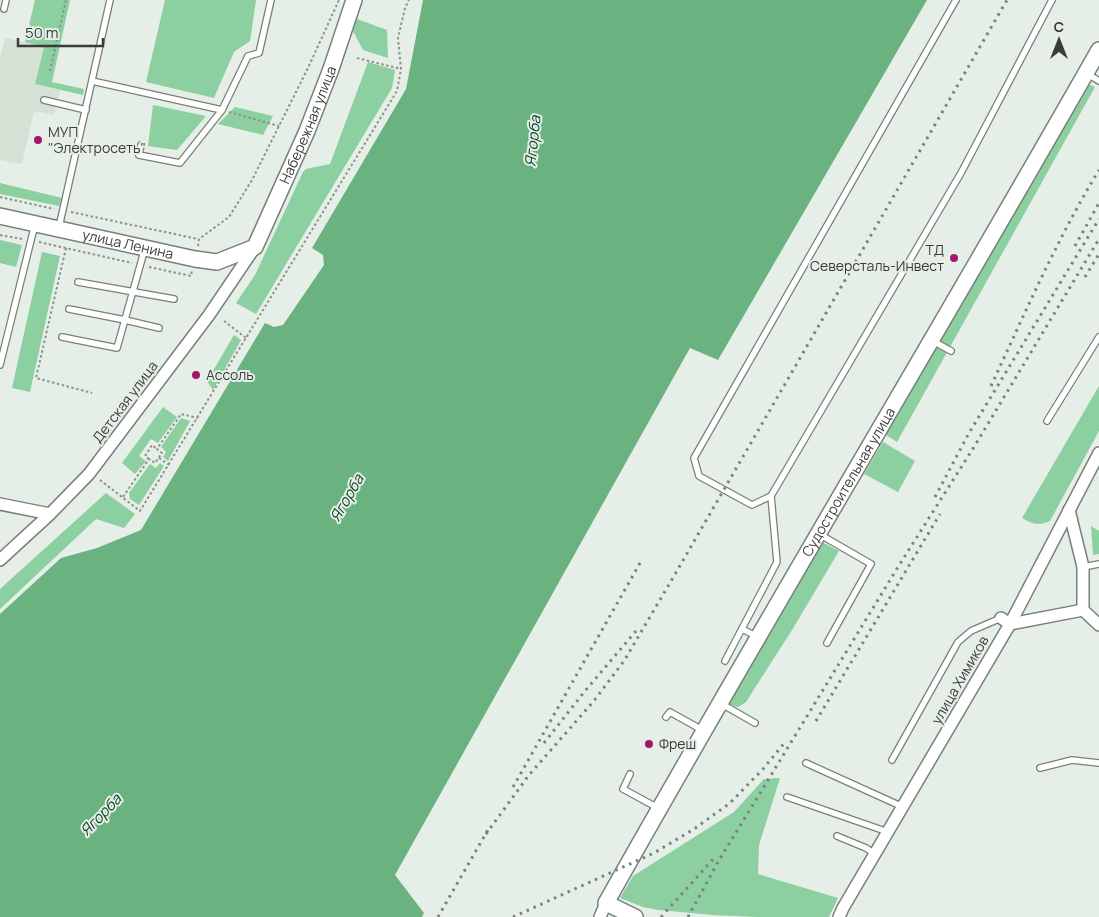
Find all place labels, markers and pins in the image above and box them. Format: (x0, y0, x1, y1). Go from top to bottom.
place label: МУП "Электросеть" (48, 122, 146, 157)
marker: МУП "Электросеть" (32, 134, 44, 146)
place label: ТД Северсталь-Инвест (810, 240, 944, 275)
marker: ТД Северсталь-Инвест (948, 252, 960, 264)
place label: Ассоль (206, 365, 254, 384)
marker: Ассоль (190, 369, 202, 381)
place label: Фреш (659, 734, 696, 753)
marker: Фреш (643, 738, 655, 750)

